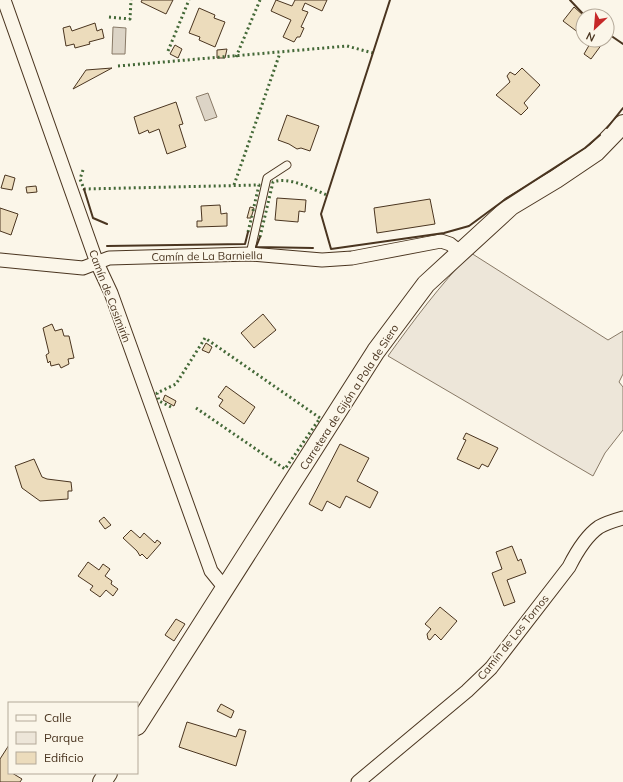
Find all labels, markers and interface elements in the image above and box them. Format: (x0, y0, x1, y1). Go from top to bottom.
north arrow (575, 8, 615, 48)
text: N (584, 29, 597, 45)
street label: Camín de Casimirín (86, 248, 134, 344)
street label: Camín de La Barniella (151, 248, 263, 264)
street label: Carretera de Gijón a Pola de Siero (296, 321, 402, 473)
street label: Camín de Los Tornos (474, 591, 552, 683)
legend (8, 702, 138, 774)
text: Calle (44, 710, 71, 725)
text: Parque (44, 730, 84, 745)
text: Edificio (44, 750, 84, 765)

